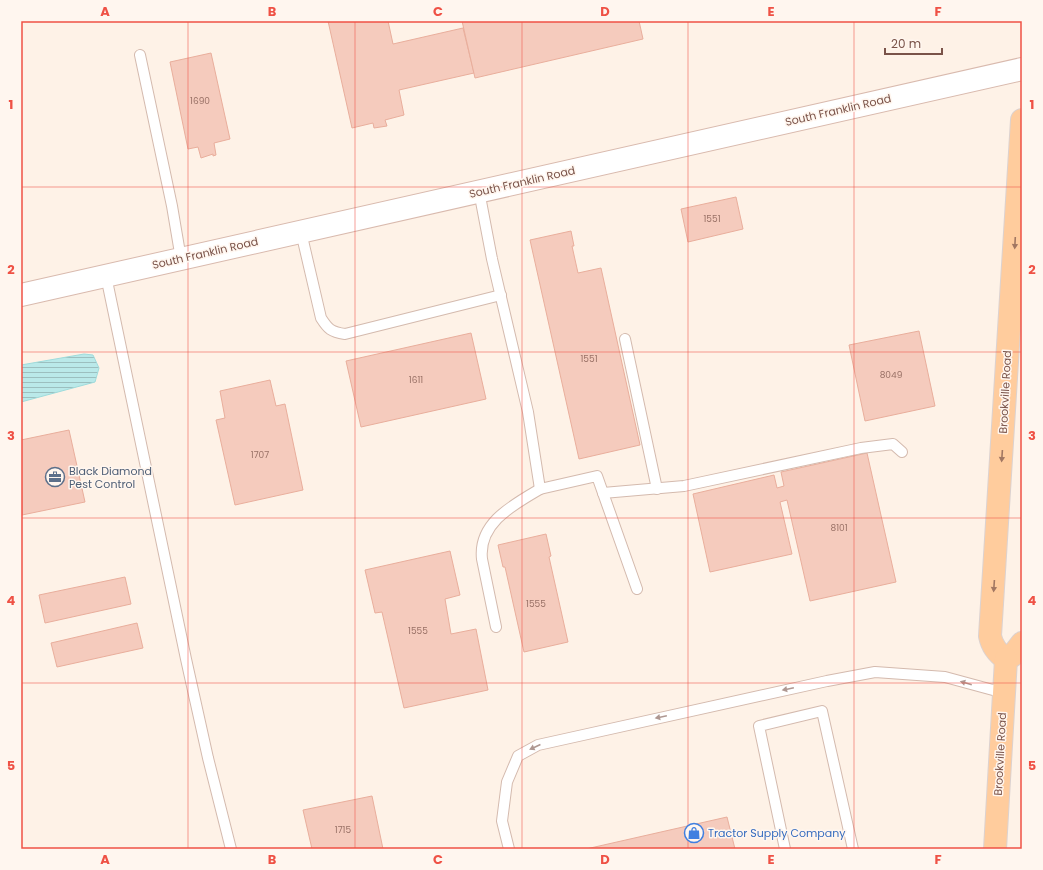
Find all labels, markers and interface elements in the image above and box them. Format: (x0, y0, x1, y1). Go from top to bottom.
text: A (100, 2, 110, 21)
text: B (268, 2, 277, 21)
text: C (433, 2, 443, 21)
text: D (600, 2, 610, 21)
text: E (767, 2, 775, 21)
text: F (934, 2, 942, 21)
scale bar (885, 30, 942, 56)
text: 20 m (891, 35, 921, 52)
street label: South Franklin Road (783, 90, 893, 130)
text: 1 (9, 95, 13, 114)
house number: 1690 (190, 95, 210, 107)
text: 1 (1030, 95, 1034, 114)
street label: South Franklin Road (467, 162, 577, 202)
house number: 1551 (703, 213, 721, 225)
street label: South Franklin Road (150, 233, 260, 273)
one-way arrow (1011, 237, 1018, 249)
text: 2 (7, 260, 15, 279)
text: 2 (1028, 260, 1036, 279)
street label: Brookville Road (995, 350, 1015, 434)
house number: 1551 (580, 353, 598, 365)
house number: 8049 (880, 369, 903, 381)
house number: 1611 (409, 374, 423, 386)
text: 3 (7, 426, 15, 445)
text: 3 (1028, 426, 1036, 445)
house number: 1707 (251, 449, 269, 461)
one-way arrow (998, 450, 1005, 462)
place label: Black Diamond Pest Control (69, 463, 152, 492)
office icon: Black Diamond Pest Control (44, 466, 66, 488)
house number: 8101 (830, 522, 848, 534)
one-way arrow (990, 580, 997, 592)
text: 4 (7, 591, 16, 610)
text: 4 (1028, 591, 1037, 610)
house number: 1555 (526, 598, 546, 610)
house number: 1555 (408, 625, 428, 637)
one-way arrow (960, 680, 972, 686)
one-way arrow (782, 687, 795, 693)
street label: Brookville Road (990, 712, 1010, 796)
one-way arrow (655, 715, 668, 721)
one-way arrow (529, 744, 541, 750)
text: 5 (7, 756, 15, 775)
text: 5 (1028, 756, 1036, 775)
shop icon: Tractor Supply Company (683, 822, 705, 844)
house number: 1715 (335, 824, 352, 836)
place label: Tractor Supply Company (708, 825, 846, 841)
text: A (100, 850, 110, 869)
text: B (268, 850, 277, 869)
text: C (433, 850, 443, 869)
text: D (600, 850, 610, 869)
text: E (767, 850, 775, 869)
text: F (934, 850, 942, 869)

